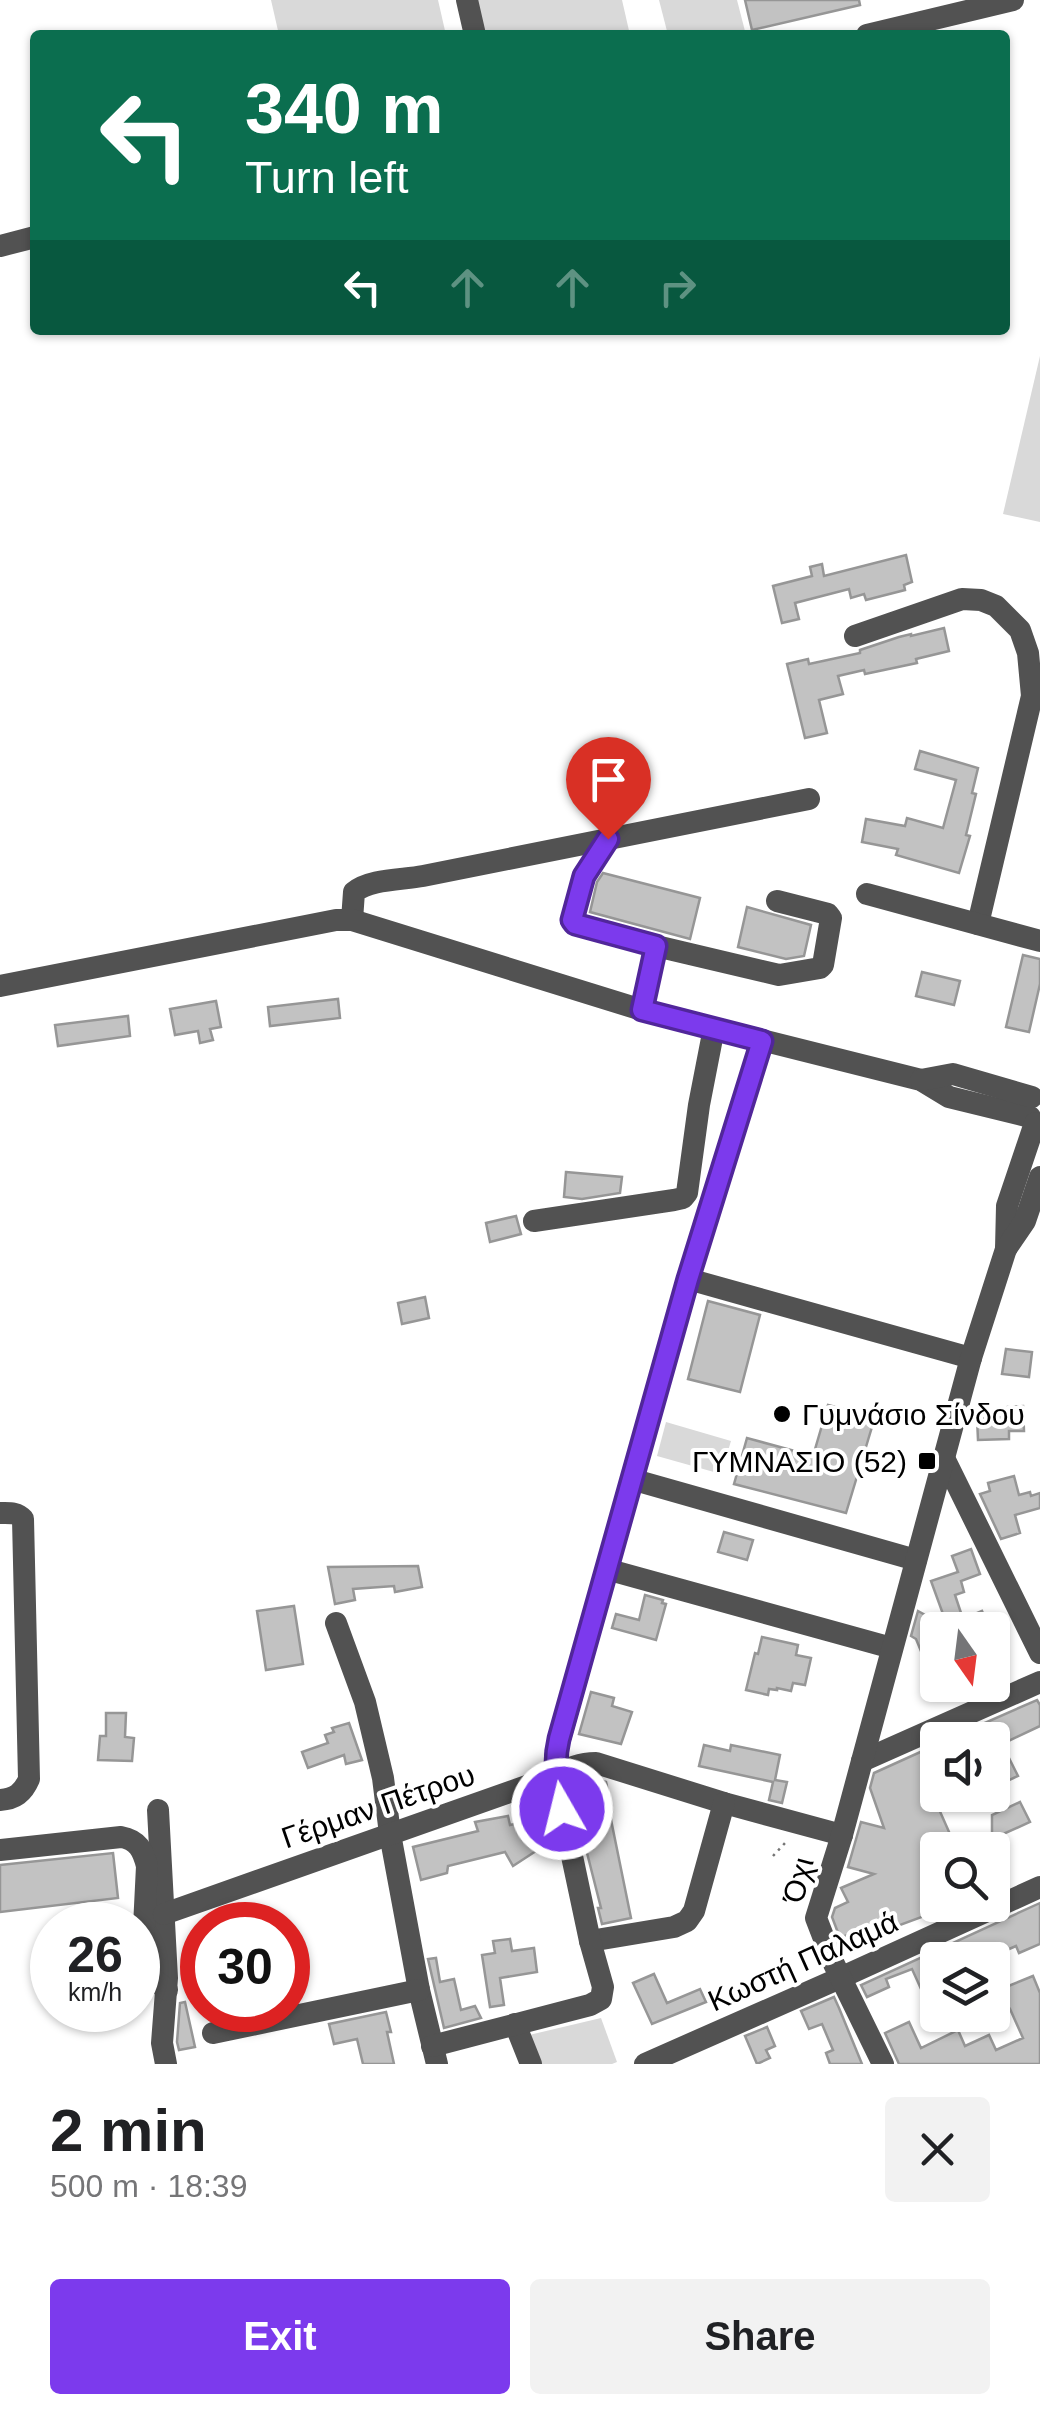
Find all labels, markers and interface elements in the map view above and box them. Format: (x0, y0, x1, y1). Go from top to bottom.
icon: left (80, 70, 210, 200)
text: 340 m (245, 70, 443, 148)
text: Turn left (245, 152, 408, 203)
icon: left (335, 260, 390, 315)
icon: ahead (440, 260, 495, 315)
icon: ahead (545, 260, 600, 315)
icon: right (650, 260, 705, 315)
pin (566, 737, 651, 840)
icon: arrive (581, 752, 636, 807)
place label: Γυμνάσιο Σίνδου (802, 1398, 1025, 1431)
marker: Γυμνάσιο Σίνδου (771, 1403, 793, 1425)
place label: ΓΥΜΝΑΣΙΟ (52) (692, 1445, 907, 1478)
marker: ΓΥΜΝΑΣΙΟ (52) (916, 1450, 938, 1472)
north arrow (920, 1612, 1010, 1702)
map controls (920, 1612, 1010, 2032)
button: sound (920, 1722, 1010, 1812)
position arrow (510, 1757, 614, 1861)
street label: Γέρμαν Πέτρου (277, 1758, 479, 1854)
button: search (920, 1832, 1010, 1922)
street label: Όχι (776, 1854, 820, 1908)
speed limit sign: 30 (180, 1902, 310, 2032)
street label: Κωστή Παλαμά (703, 1904, 903, 2018)
text: 26 (67, 1927, 123, 1983)
button: layers (920, 1942, 1010, 2032)
text: km/h (68, 1978, 122, 2006)
text: 2 min (50, 2097, 207, 2164)
button: close (885, 2097, 990, 2202)
text: 500 m · 18:39 (50, 2168, 247, 2204)
button: Exit (50, 2279, 510, 2394)
button: Share (530, 2279, 990, 2394)

